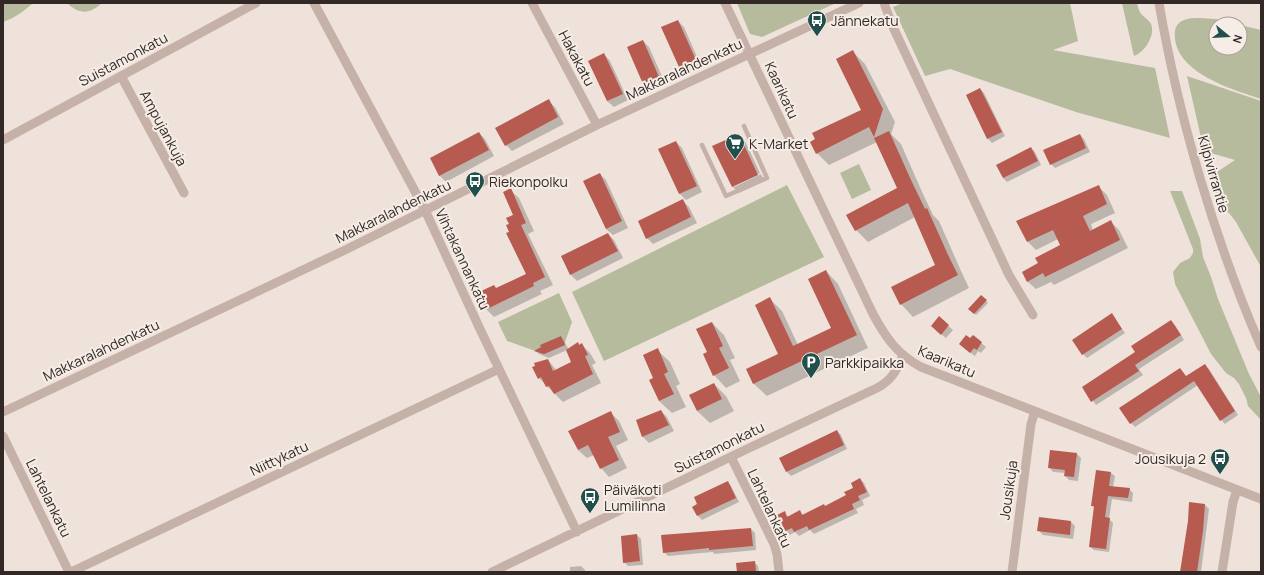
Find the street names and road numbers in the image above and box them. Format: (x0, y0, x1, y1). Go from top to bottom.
street label: Hakakatu (554, 27, 600, 89)
street label: Suistamonkatu (75, 28, 171, 90)
street label: Makkaralahdenkatu (623, 34, 745, 104)
street label: Kaarikatu (761, 58, 803, 122)
street label: Ampujankuja (136, 87, 192, 169)
street label: Kilpivirrantie (1194, 133, 1234, 215)
street label: Makkaralahdenkatu (332, 175, 454, 247)
street label: Vihtakannankatu (431, 205, 495, 313)
street label: Makkaralahdenkatu (40, 315, 162, 385)
street label: Kaarikatu (915, 340, 979, 382)
street label: Suistamonkatu (671, 417, 767, 477)
street label: Niittykatu (247, 436, 311, 480)
street label: Lahtelankatu (22, 456, 76, 540)
street label: Jousikuja (994, 459, 1022, 521)
street label: Lahtelankatu (743, 466, 797, 550)

